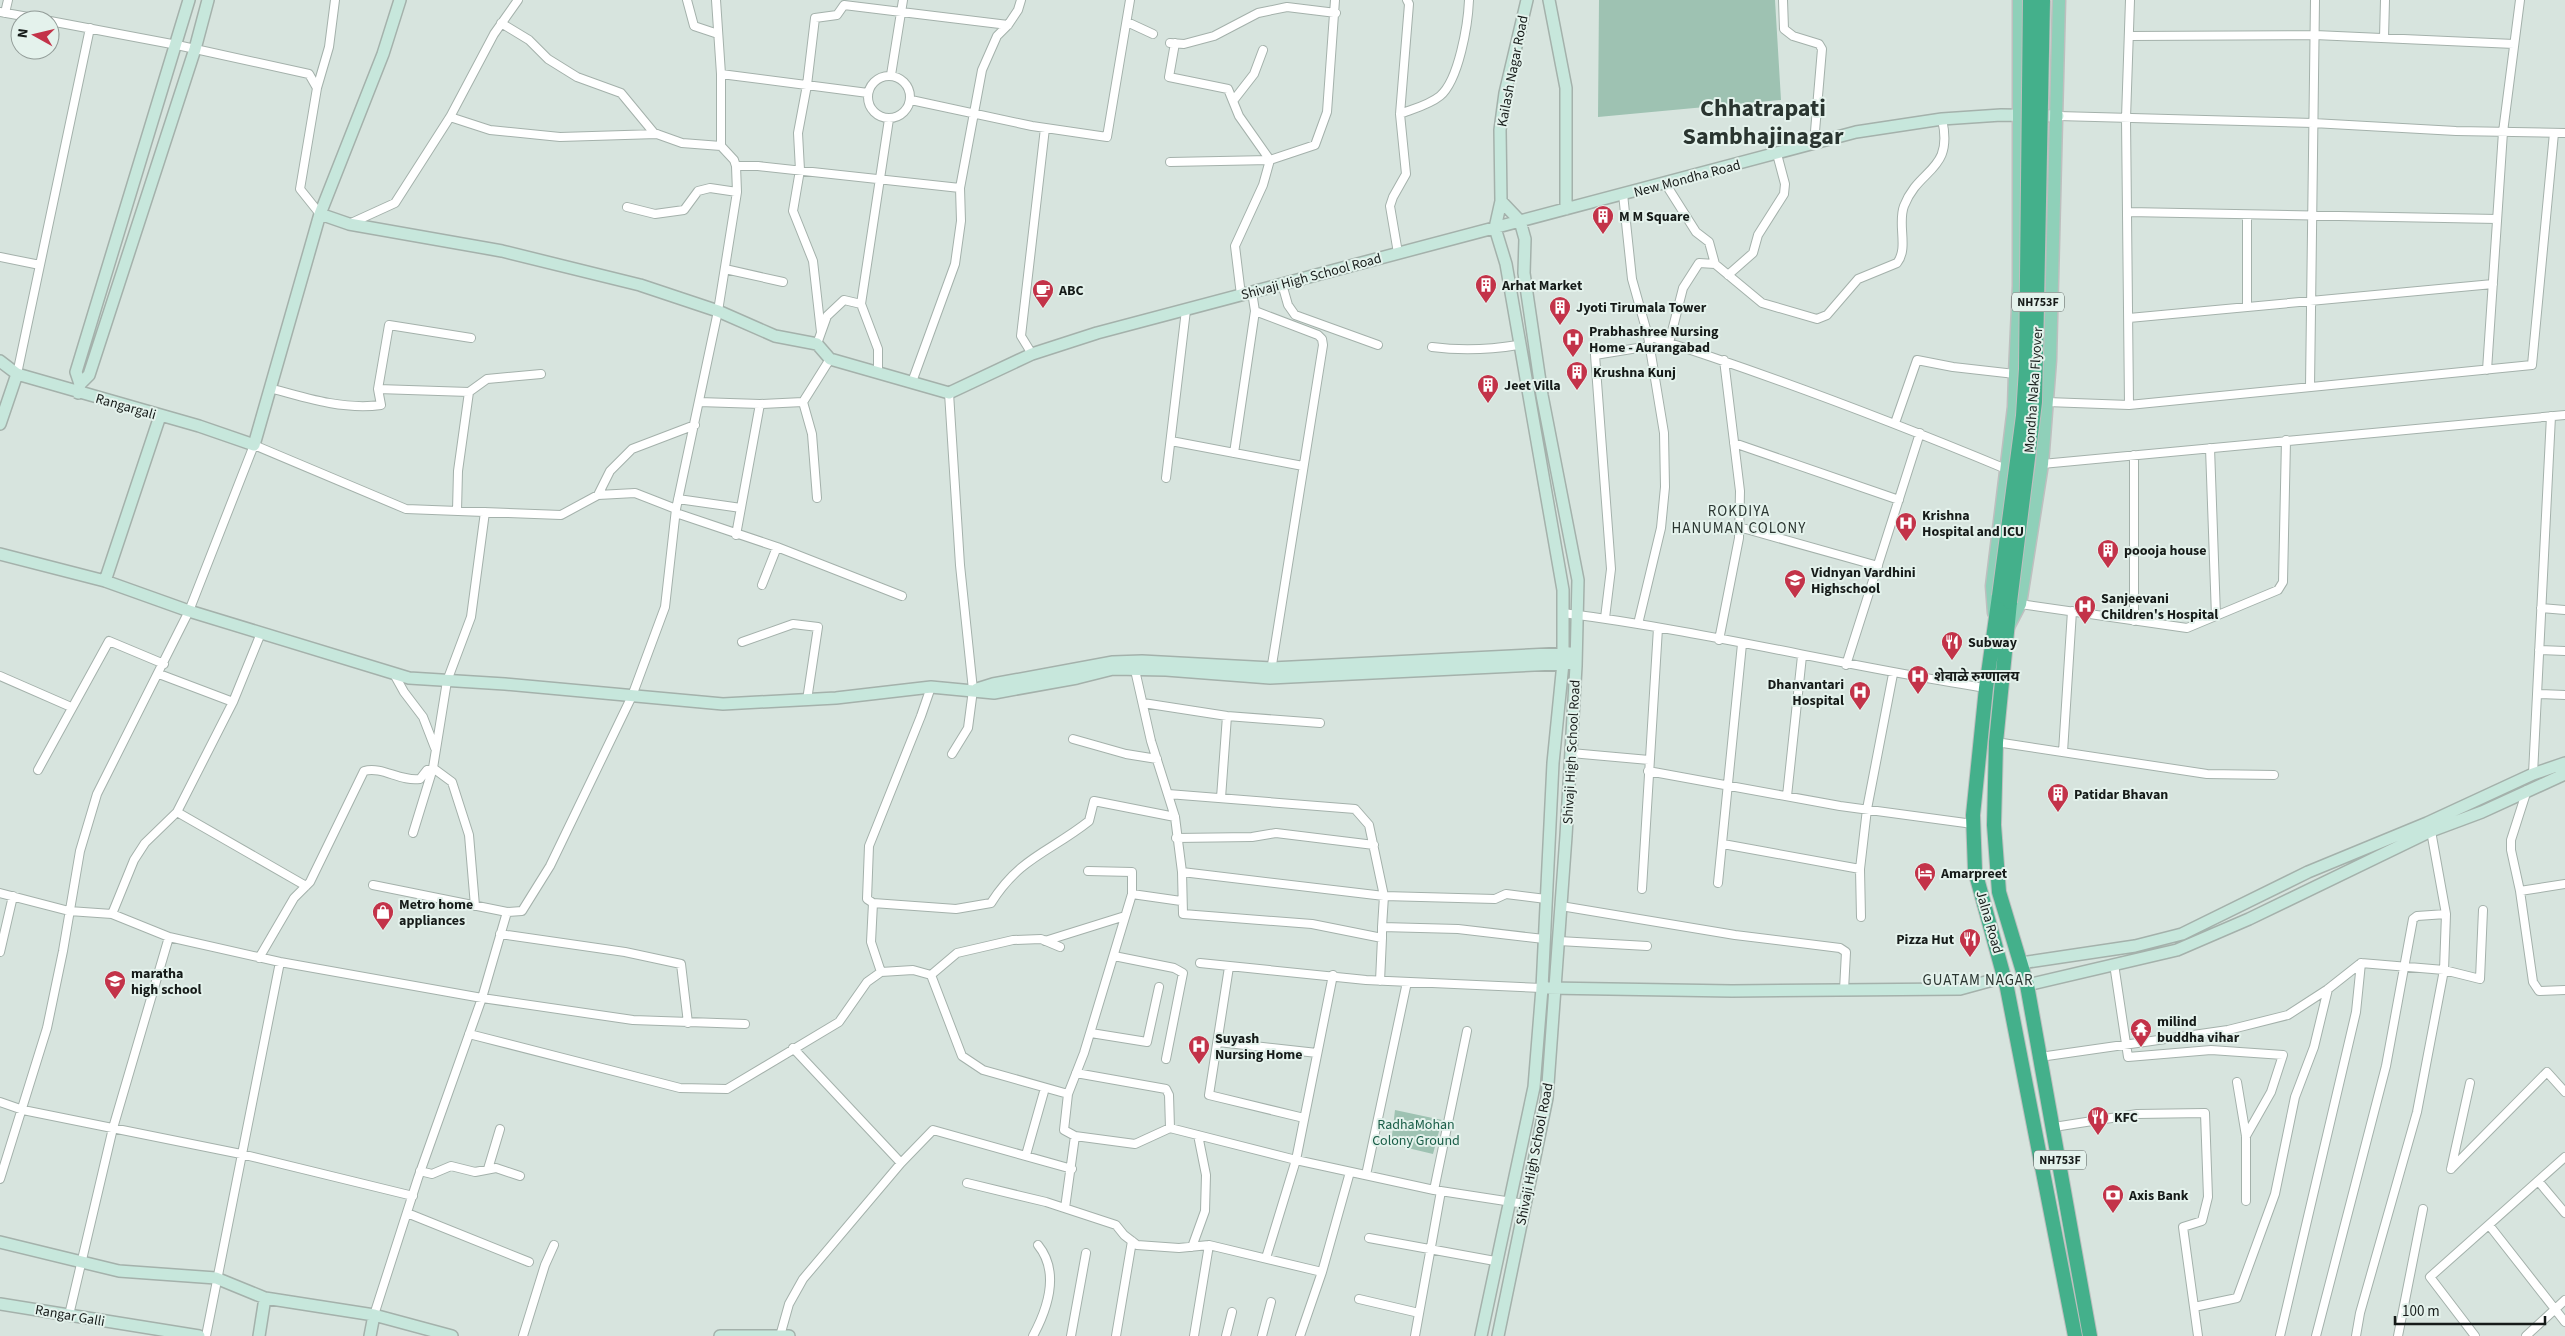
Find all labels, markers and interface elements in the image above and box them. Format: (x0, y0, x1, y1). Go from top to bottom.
north arrow (10, 10, 60, 60)
street label: Kailash Nagar Road (1492, 14, 1534, 129)
text: N (13, 27, 34, 39)
district label: Chhatrapati Sambhajinagar (1683, 91, 1844, 154)
street label: New Mondha Road (1632, 155, 1743, 203)
building icon: M M Square (1591, 204, 1615, 235)
place label: M M Square (1619, 207, 1690, 227)
street label: Shivaji High School Road (1239, 249, 1384, 305)
building icon: Arhat Market (1474, 273, 1498, 304)
place label: Arhat Market (1501, 276, 1583, 296)
cafe icon: ABC (1031, 278, 1055, 309)
place label: ABC (1058, 281, 1084, 301)
road number: NH753F (2012, 292, 2064, 312)
building icon: Jyoti Tirumala Tower (1548, 295, 1572, 326)
place label: Jyoti Tirumala Tower (1576, 298, 1707, 318)
place label: Prabhashree Nursing Home - Aurangabad (1589, 322, 1719, 358)
street label: Mondha Naka Flyover (2020, 326, 2048, 454)
hospital icon: Prabhashree Nursing Home - Aurangabad (1561, 327, 1585, 358)
building icon: Krushna Kunj (1565, 360, 1589, 391)
place label: Krushna Kunj (1593, 363, 1676, 383)
building icon: Jeet Villa (1476, 373, 1500, 404)
place label: Jeet Villa (1504, 376, 1561, 396)
street label: Rangargali (93, 389, 158, 425)
district label: ROKDIYA HANUMAN COLONY (1672, 501, 1806, 539)
place label: Krishna Hospital and ICU (1922, 506, 2024, 542)
hospital icon: Krishna Hospital and ICU (1894, 511, 1918, 542)
building icon: poooja house (2096, 538, 2120, 569)
place label: poooja house (2124, 541, 2207, 561)
place label: Vidnyan Vardhini Highschool (1810, 563, 1916, 599)
school or university icon: Vidnyan Vardhini Highschool (1783, 568, 1807, 599)
place label: Sanjeevani Children's Hospital (2101, 589, 2218, 625)
hospital icon: Sanjeevani Children's Hospital (2073, 594, 2097, 625)
restaurant icon: Subway (1940, 630, 1964, 661)
place label: Subway (1968, 633, 2018, 653)
hospital icon: शेवाळे रुग्णालय (1906, 664, 1930, 695)
place label: शेवाळे रुग्णालय (1934, 667, 2020, 687)
place label: Dhanvantari Hospital (1767, 675, 1844, 711)
street label: Shivaji High School Road (1558, 679, 1586, 825)
hospital icon: Dhanvantari Hospital (1848, 680, 1872, 711)
building icon: Patidar Bhavan (2046, 782, 2070, 813)
place label: Patidar Bhavan (2074, 785, 2168, 805)
hotel icon: Amarpreet (1913, 861, 1937, 892)
place label: Amarpreet (1940, 864, 2008, 884)
street label: Jalna Road (1970, 888, 2008, 956)
place label: Metro home appliances (399, 895, 473, 931)
shop icon: Metro home appliances (371, 900, 395, 931)
restaurant icon: Pizza Hut (1958, 927, 1982, 958)
place label: Pizza Hut (1896, 930, 1955, 950)
place label: maratha high school (131, 964, 201, 1000)
school or university icon: maratha high school (103, 969, 127, 1000)
district label: GUATAM NAGAR (1922, 970, 2034, 991)
place label: milind buddha vihar (2157, 1012, 2240, 1048)
temple icon: milind buddha vihar (2129, 1017, 2153, 1048)
place label: Suyash Nursing Home (1215, 1029, 1303, 1065)
hospital icon: Suyash Nursing Home (1187, 1034, 1211, 1065)
street label: Shivaji High School Road (1511, 1081, 1559, 1227)
restaurant icon: KFC (2086, 1105, 2110, 1136)
place label: KFC (2114, 1108, 2138, 1128)
park label: RadhaMohan Colony Ground (1372, 1115, 1460, 1151)
road number: NH753F (2034, 1150, 2086, 1170)
bank icon: Axis Bank (2101, 1183, 2125, 1214)
place label: Axis Bank (2128, 1186, 2189, 1206)
scale bar (2395, 1294, 2545, 1326)
street label: Rangar Galli (33, 1300, 106, 1332)
text: 100 m (2402, 1301, 2440, 1322)

